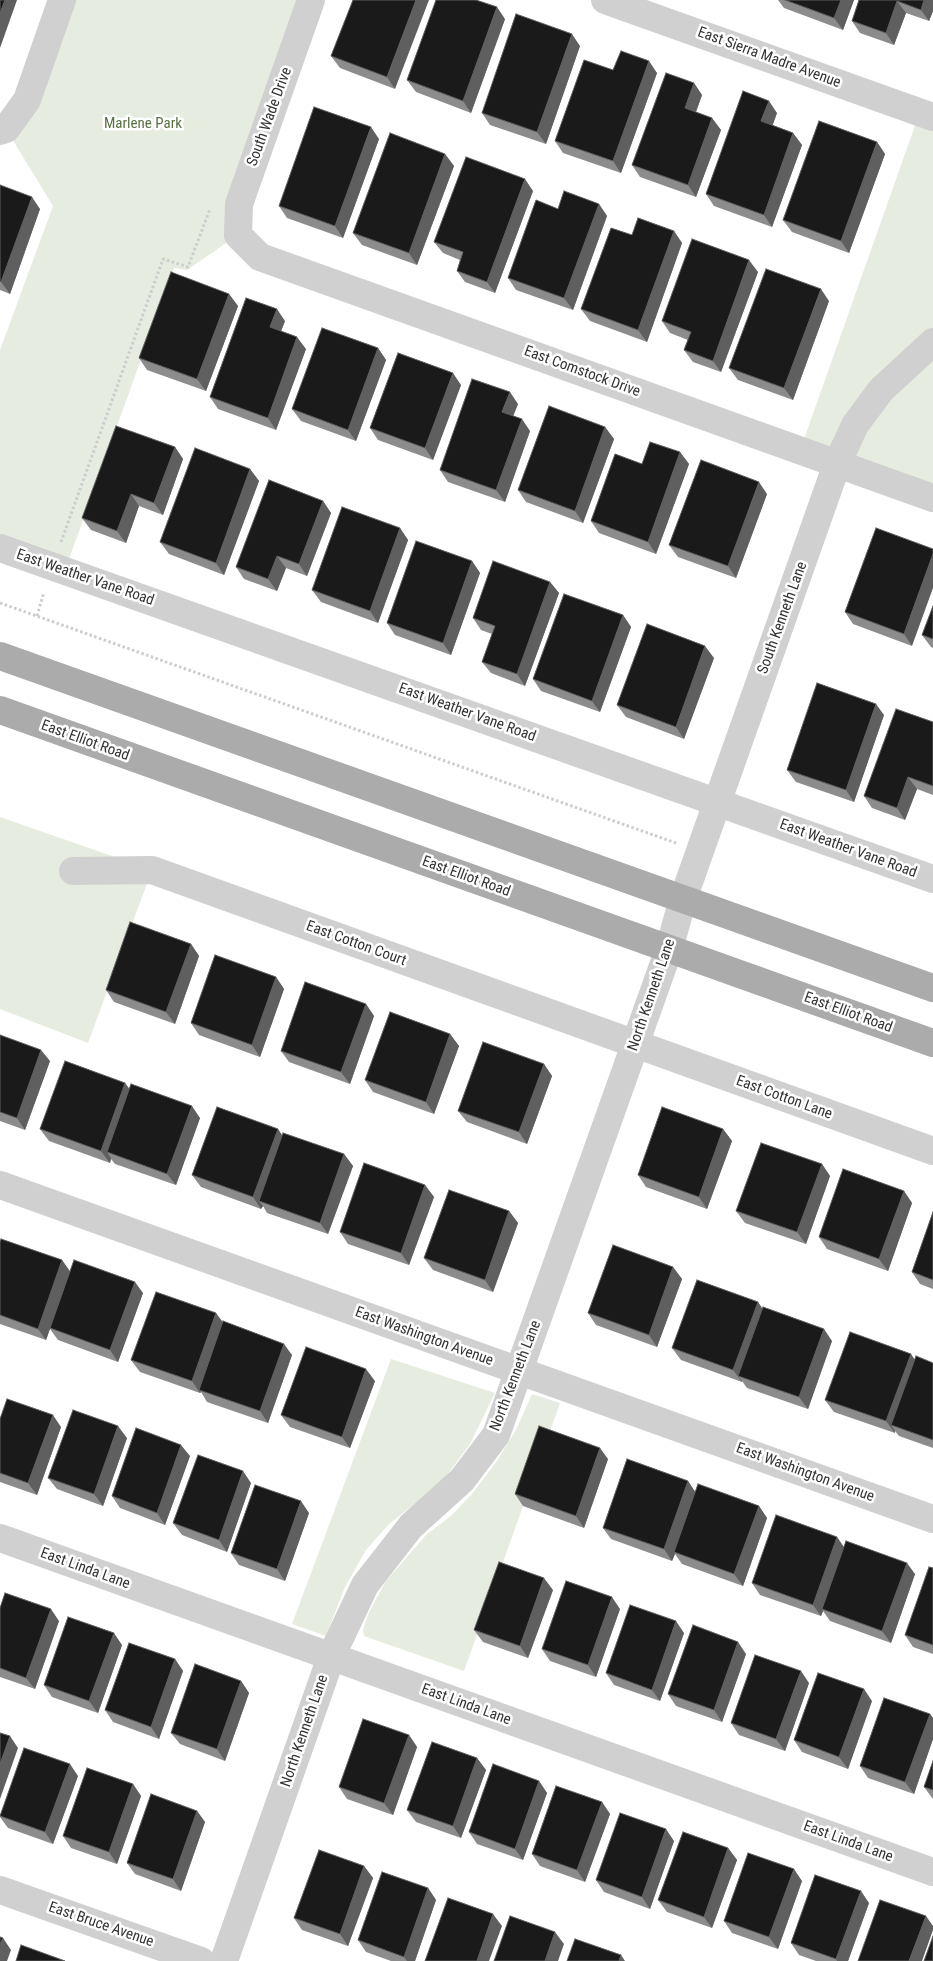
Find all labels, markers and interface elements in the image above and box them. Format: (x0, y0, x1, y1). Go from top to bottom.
street label: East Sierra Madre Avenue (695, 24, 843, 92)
street label: South Wade Drive (244, 65, 296, 169)
park label: Marlene Park (104, 115, 182, 133)
street label: East Comstock Drive (521, 343, 643, 401)
street label: East Weather Vane Road (14, 546, 156, 610)
street label: South Kenneth Lane (754, 559, 812, 677)
street label: East Weather Vane Road (396, 680, 538, 746)
street label: East Elliot Road (38, 717, 132, 765)
street label: East Weather Vane Road (777, 816, 919, 882)
street label: East Elliot Road (419, 853, 513, 901)
street label: East Cotton Court (304, 918, 408, 970)
street label: North Kenneth Lane (624, 937, 680, 1053)
street label: East Elliot Road (801, 989, 895, 1037)
street label: East Cotton Lane (733, 1072, 835, 1124)
street label: East Washington Avenue (352, 1304, 496, 1370)
street label: North Kenneth Lane (487, 1318, 545, 1434)
street label: East Washington Avenue (733, 1440, 877, 1506)
street label: East Linda Lane (38, 1544, 132, 1594)
street label: North Kenneth Lane (277, 1673, 333, 1789)
street label: East Linda Lane (419, 1680, 513, 1730)
street label: East Linda Lane (801, 1817, 895, 1867)
street label: East Bruce Avenue (46, 1899, 156, 1951)

